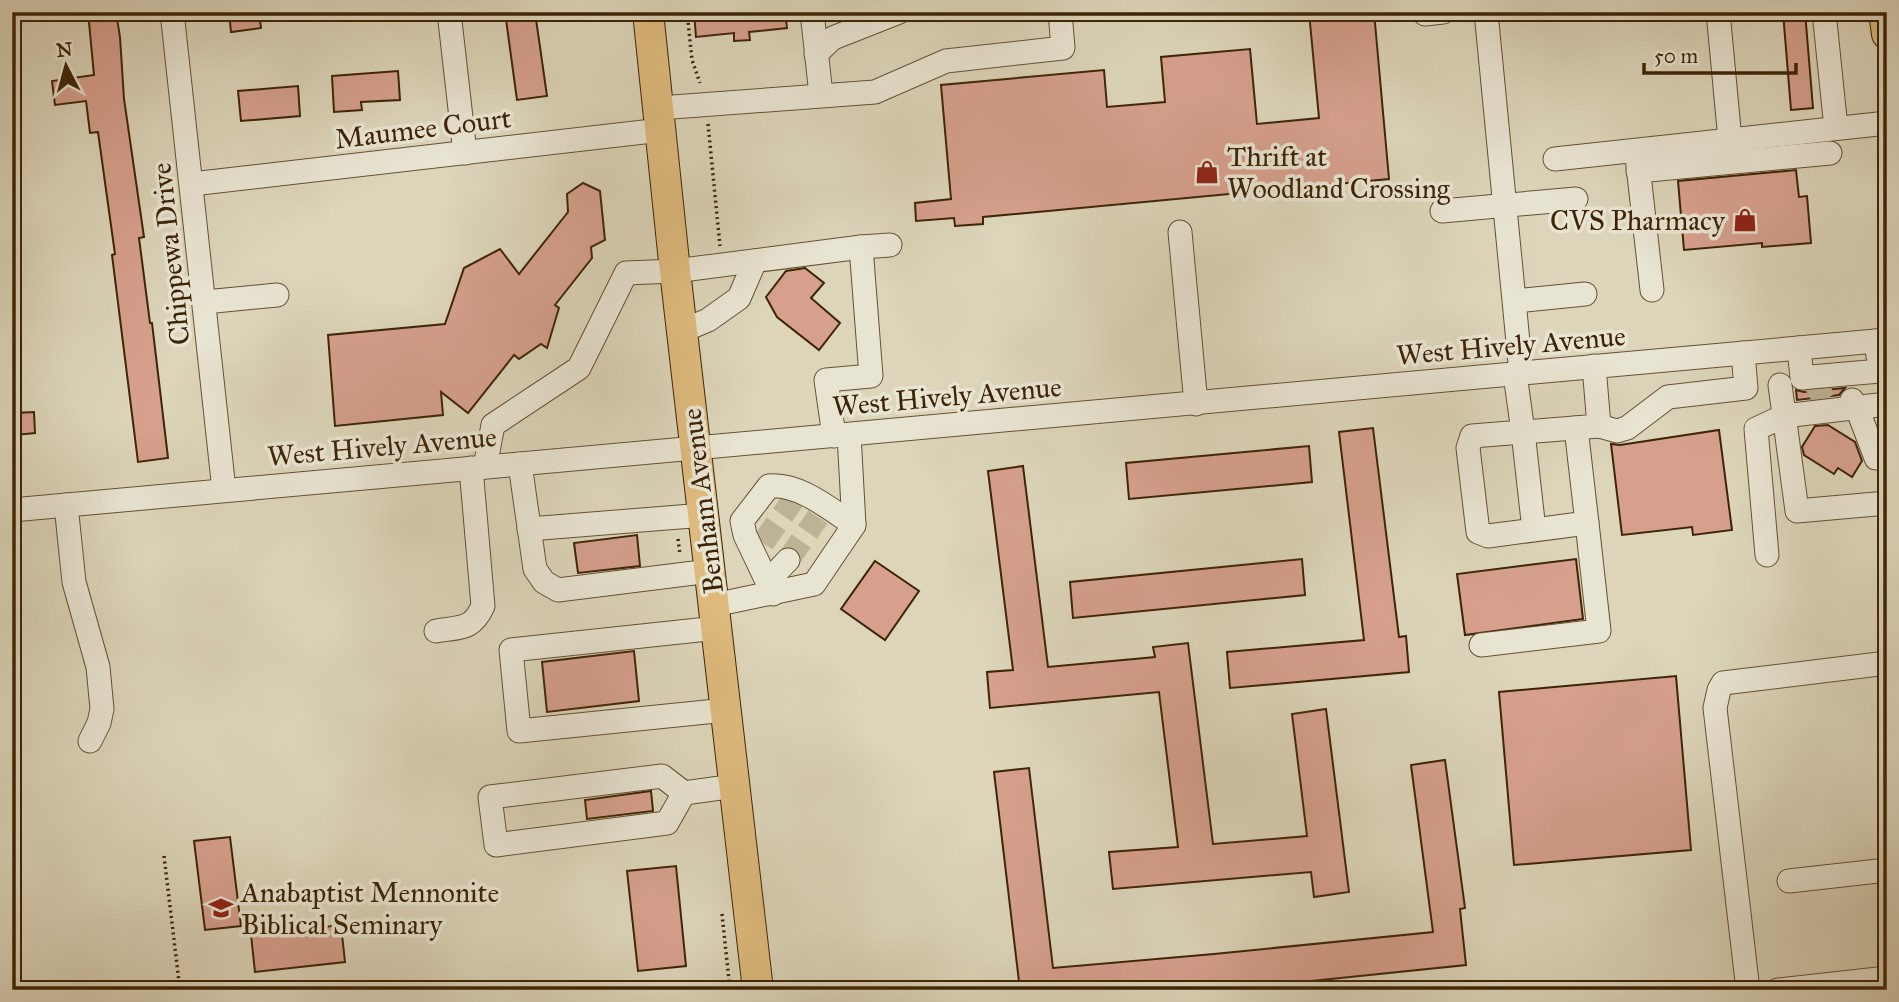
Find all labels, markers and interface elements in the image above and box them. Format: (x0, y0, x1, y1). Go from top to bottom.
north arrow (32, 32, 102, 102)
scale bar (1644, 32, 1796, 76)
text: N (55, 37, 73, 62)
text: 50 m (1654, 43, 1699, 69)
street label: Maumee Court (333, 100, 513, 157)
place label: Thrift at Woodland Crossing (1227, 139, 1451, 206)
shop icon: Thrift at Woodland Crossing (1193, 158, 1221, 186)
street label: Chippewa Drive (144, 161, 197, 347)
place label: CVS Pharmacy (1550, 203, 1726, 238)
shop icon: CVS Pharmacy (1731, 206, 1759, 234)
street label: West Hively Avenue (1395, 318, 1627, 373)
street label: West Hively Avenue (831, 369, 1063, 424)
street label: Benham Avenue (674, 406, 731, 596)
street label: West Hively Avenue (266, 419, 498, 474)
place label: Anabaptist Mennonite Biblical Seminary (240, 875, 499, 942)
school or university icon: Anabaptist Mennonite Biblical Seminary (207, 894, 235, 922)

